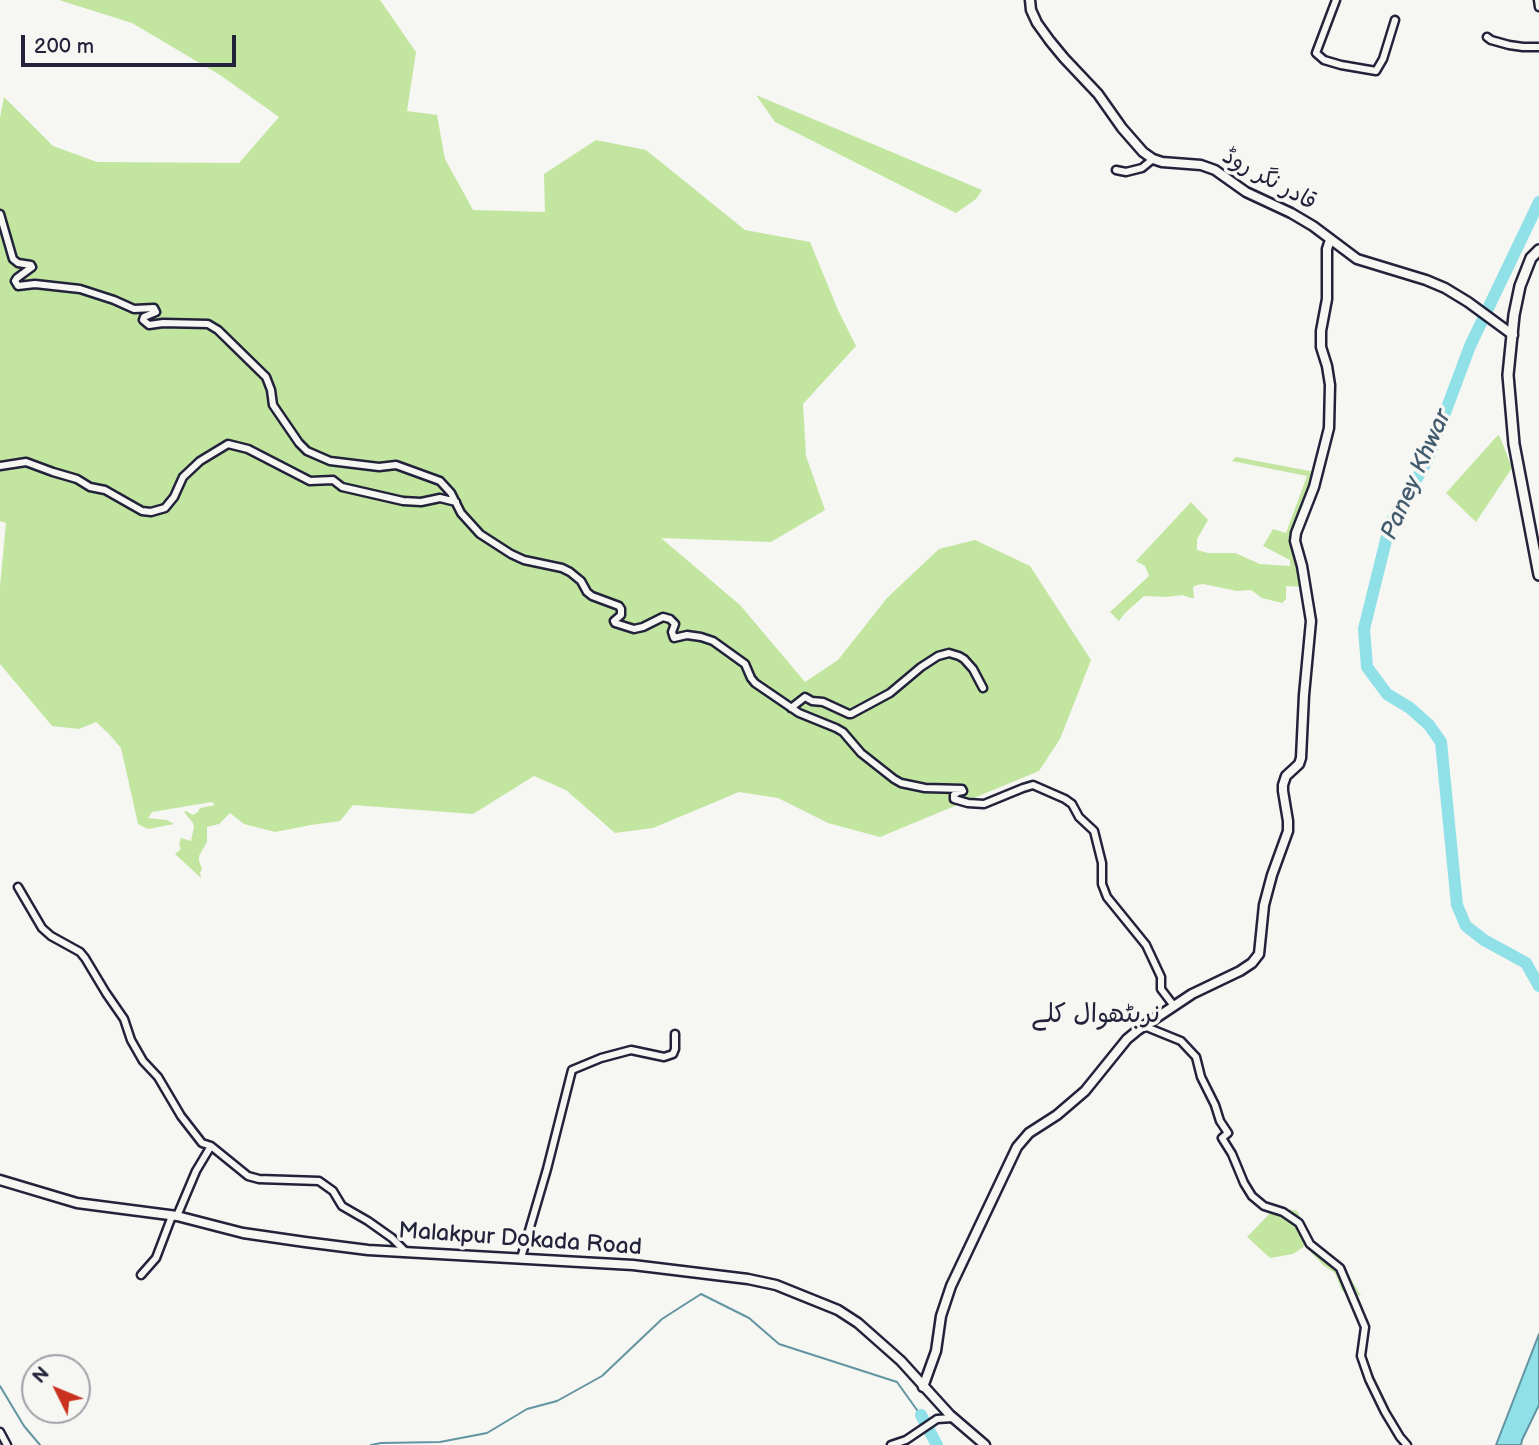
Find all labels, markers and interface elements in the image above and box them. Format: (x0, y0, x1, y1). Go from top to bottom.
scale bar (24, 21, 240, 65)
text: 200 m (34, 34, 94, 59)
street label: قادر نگر روڈ (1217, 143, 1321, 217)
water label: Paney Khwar (1376, 406, 1458, 544)
district label: نربٹھوال کلے (1032, 999, 1160, 1031)
street label: Malakpur Dokada Road (397, 1218, 643, 1262)
north arrow (21, 1354, 91, 1424)
text: N (28, 1363, 55, 1389)

